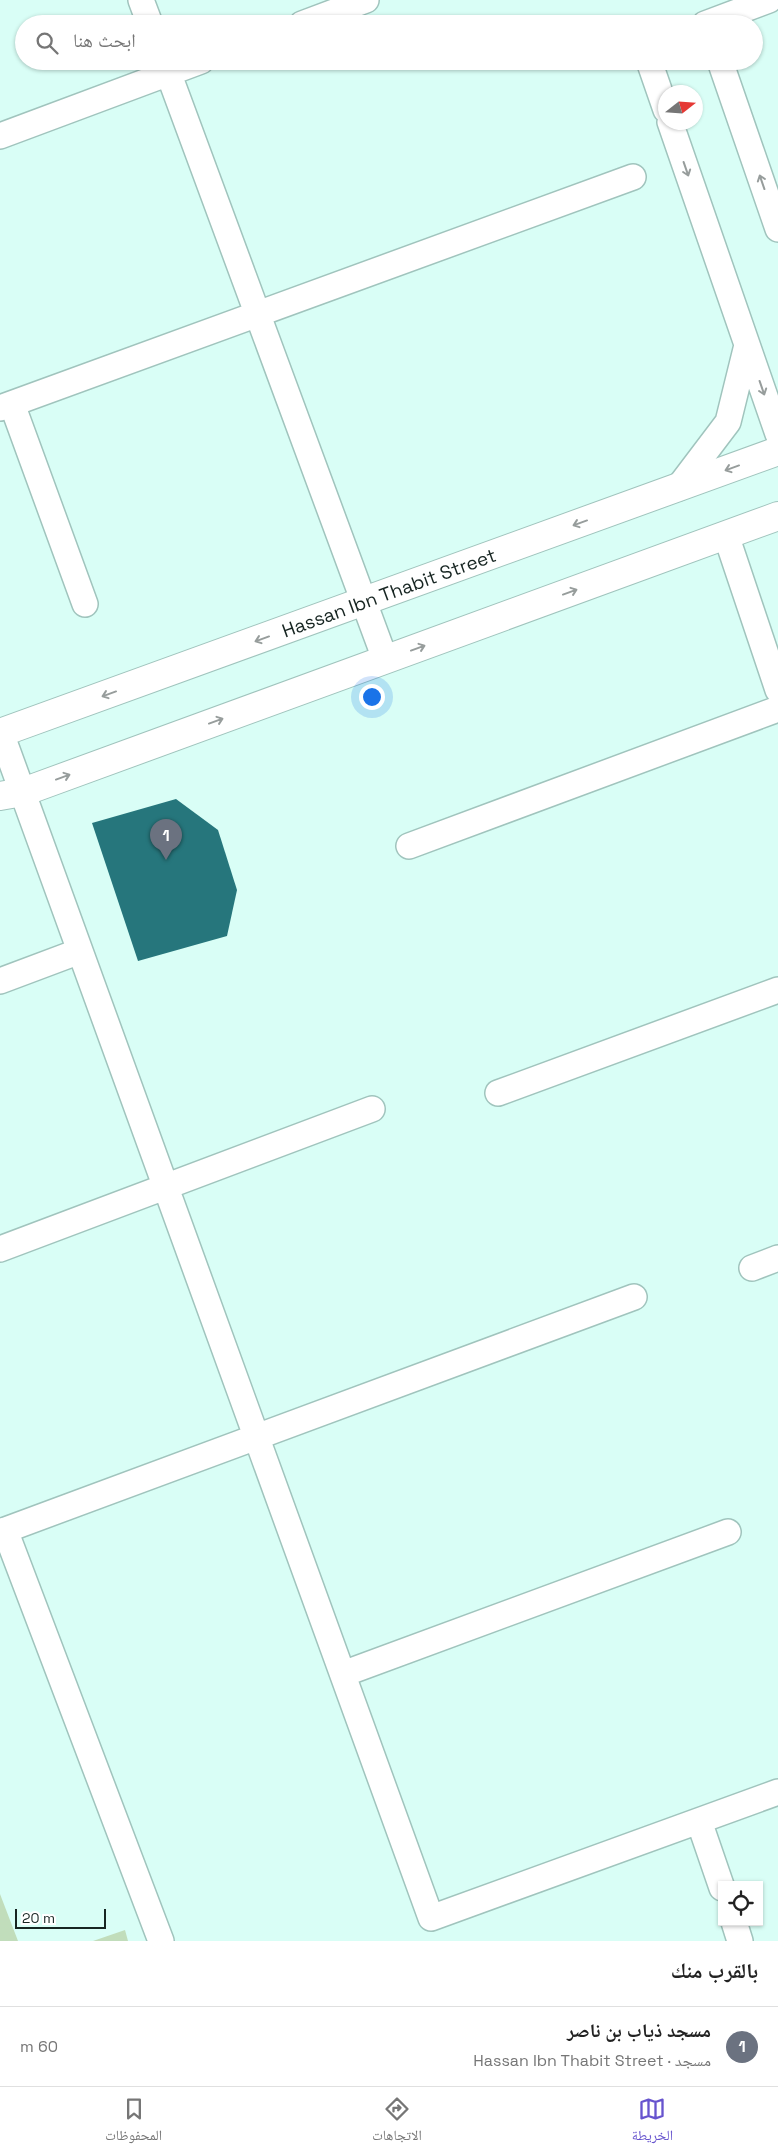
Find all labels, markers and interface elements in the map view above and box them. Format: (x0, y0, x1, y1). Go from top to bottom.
search box (15, 15, 763, 70)
text: ابحث هنا (73, 28, 136, 53)
icon: search (33, 29, 61, 57)
north arrow (658, 85, 703, 130)
one-way arrow (682, 160, 691, 176)
one-way arrow (757, 175, 766, 191)
one-way arrow (758, 380, 767, 396)
one-way arrow (725, 464, 740, 473)
one-way arrow (572, 519, 588, 529)
street label: Hassan Ibn Thabit Street (279, 543, 499, 643)
one-way arrow (562, 587, 578, 596)
one-way arrow (255, 635, 270, 644)
one-way arrow (410, 643, 425, 652)
your location (359, 684, 385, 710)
one-way arrow (102, 690, 118, 699)
one-way arrow (208, 716, 223, 725)
one-way arrow (55, 772, 70, 781)
pin: 1 (150, 819, 182, 860)
map controls (718, 1881, 763, 1926)
button: locate (718, 1881, 763, 1926)
scale bar (15, 1906, 106, 1929)
text: 20 m (22, 1909, 55, 1927)
text: بالقرب منك (671, 1957, 758, 1984)
text: مسجد ذياب بن ناصر (567, 2018, 711, 2043)
text: 60 m (20, 2036, 58, 2057)
text: 1 (738, 2036, 746, 2057)
text: مسجد · Hassan Ibn Thabit Street (473, 2050, 711, 2071)
tab: المحفوظات (105, 2095, 162, 2149)
tab: الاتجاهات (372, 2095, 422, 2149)
tab: الخريطة (632, 2095, 673, 2149)

